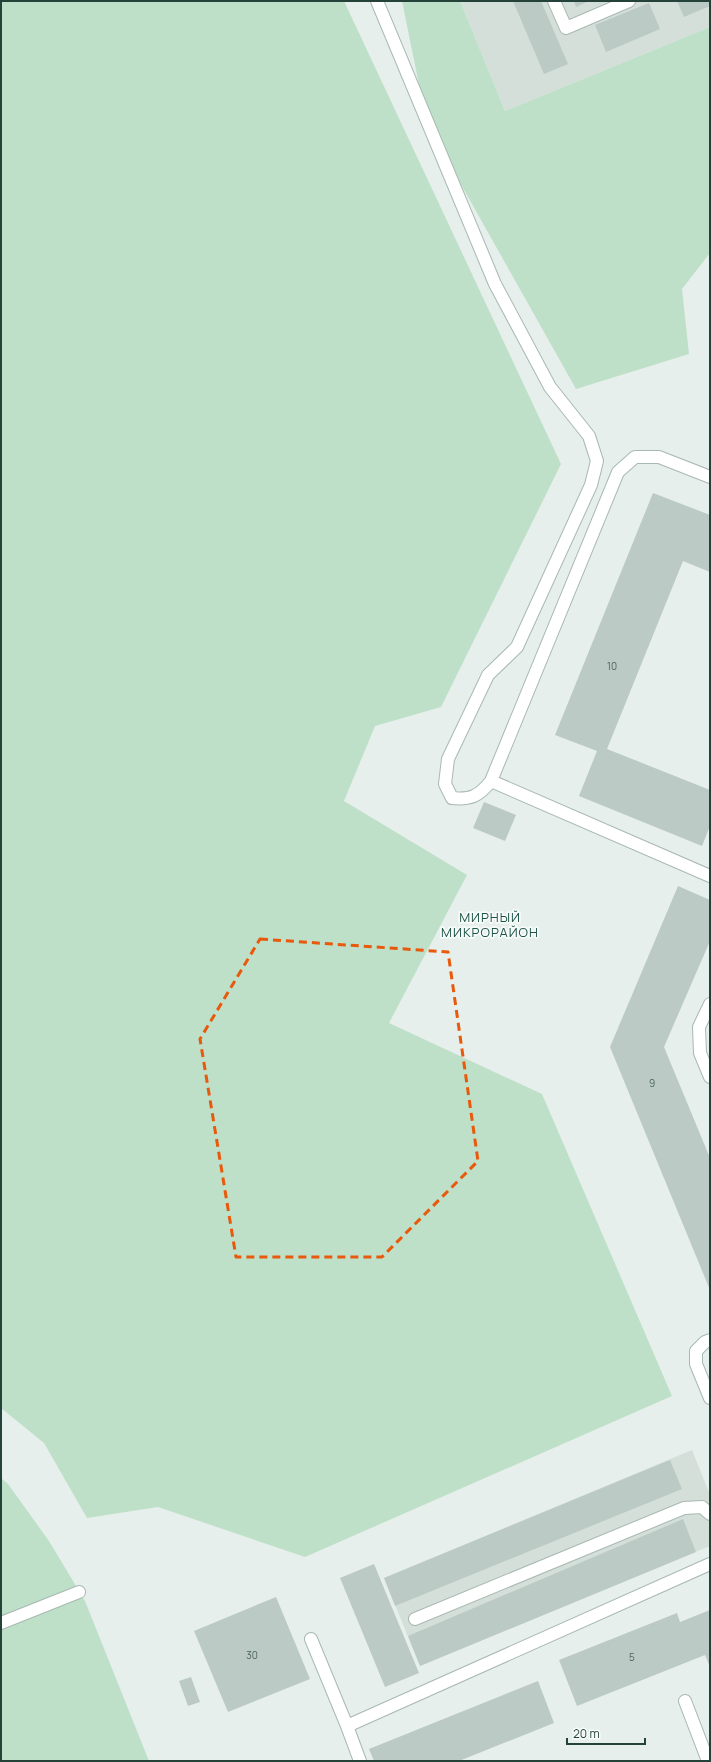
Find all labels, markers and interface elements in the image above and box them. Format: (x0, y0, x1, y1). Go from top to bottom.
house number: 10 (607, 659, 617, 673)
district label: МИРНЫЙ МИКРОРАЙОН (441, 908, 539, 941)
house number: 9 (649, 1076, 655, 1090)
house number: 30 (246, 1648, 258, 1662)
house number: 5 (629, 1650, 635, 1664)
scale bar (567, 1720, 645, 1746)
text: 20 m (573, 1725, 600, 1742)

